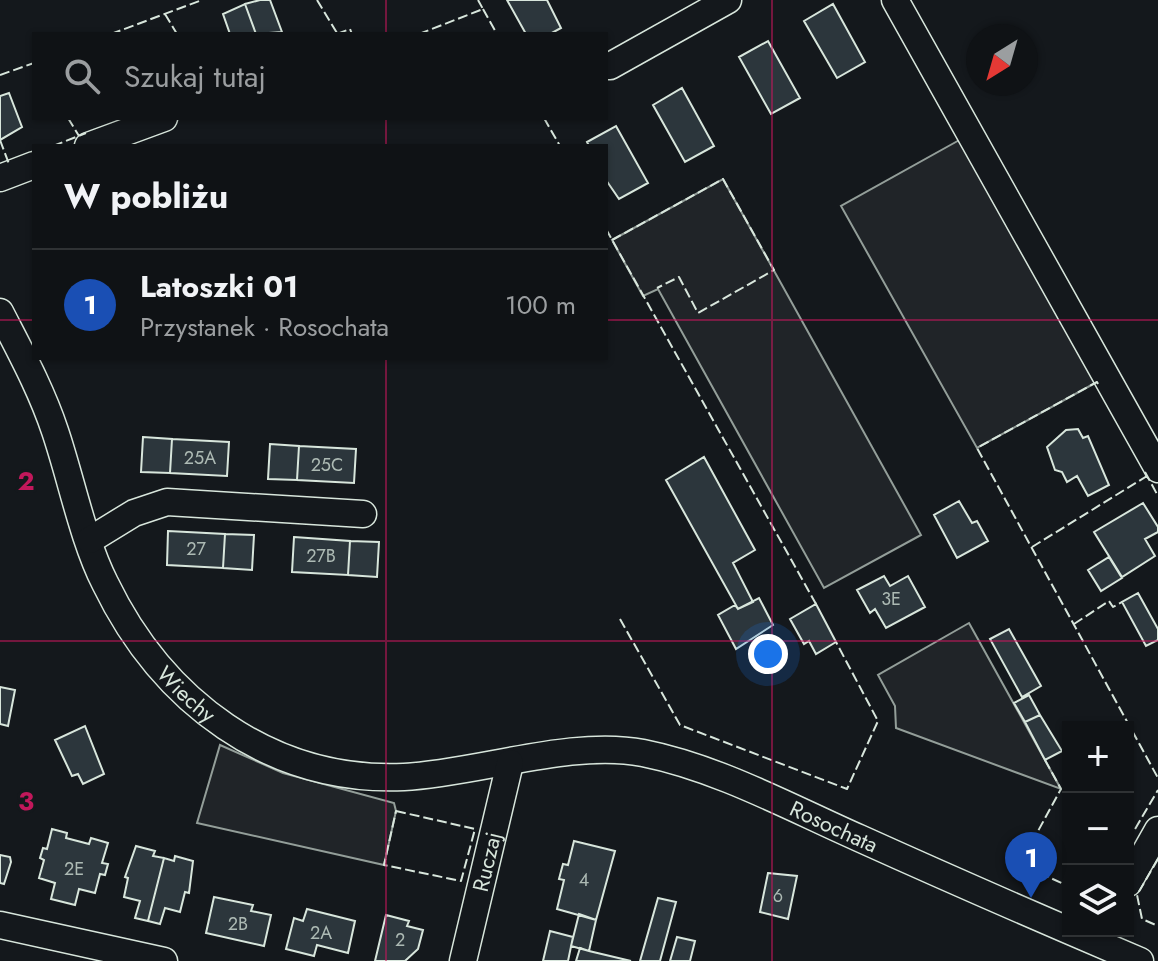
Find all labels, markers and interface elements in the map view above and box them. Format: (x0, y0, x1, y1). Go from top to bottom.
north arrow (966, 24, 1038, 96)
search box (32, 32, 608, 120)
icon: search (60, 54, 104, 98)
text: Szukaj tutaj (124, 55, 266, 98)
text: W pobliżu (64, 172, 228, 221)
text: Latoszki 01 (140, 265, 298, 308)
text: 1 (83, 286, 97, 324)
text: 100 m (505, 286, 576, 324)
text: Przystanek · Rosochata (140, 308, 389, 346)
house number: 25A (184, 445, 216, 471)
house number: 25C (311, 452, 343, 478)
text: 2 (17, 462, 35, 500)
house number: 27 (186, 536, 206, 562)
house number: 27B (306, 543, 336, 569)
house number: 3E (881, 586, 901, 612)
your location (748, 634, 788, 674)
street label: Wiechy (150, 658, 223, 730)
map controls (1062, 721, 1134, 937)
button: + (1062, 721, 1134, 793)
text: 3 (18, 782, 34, 820)
street label: Rosochata (785, 792, 883, 861)
button: − (1062, 793, 1134, 865)
street label: Ruczaj (464, 829, 509, 895)
pin: 1 (1005, 832, 1057, 898)
house number: 2E (64, 856, 84, 882)
button: layers (1062, 865, 1134, 937)
house number: 4 (579, 867, 589, 893)
house number: 6 (773, 883, 783, 909)
house number: 2B (228, 911, 248, 937)
house number: 2A (310, 920, 332, 946)
house number: 2 (395, 927, 405, 953)

